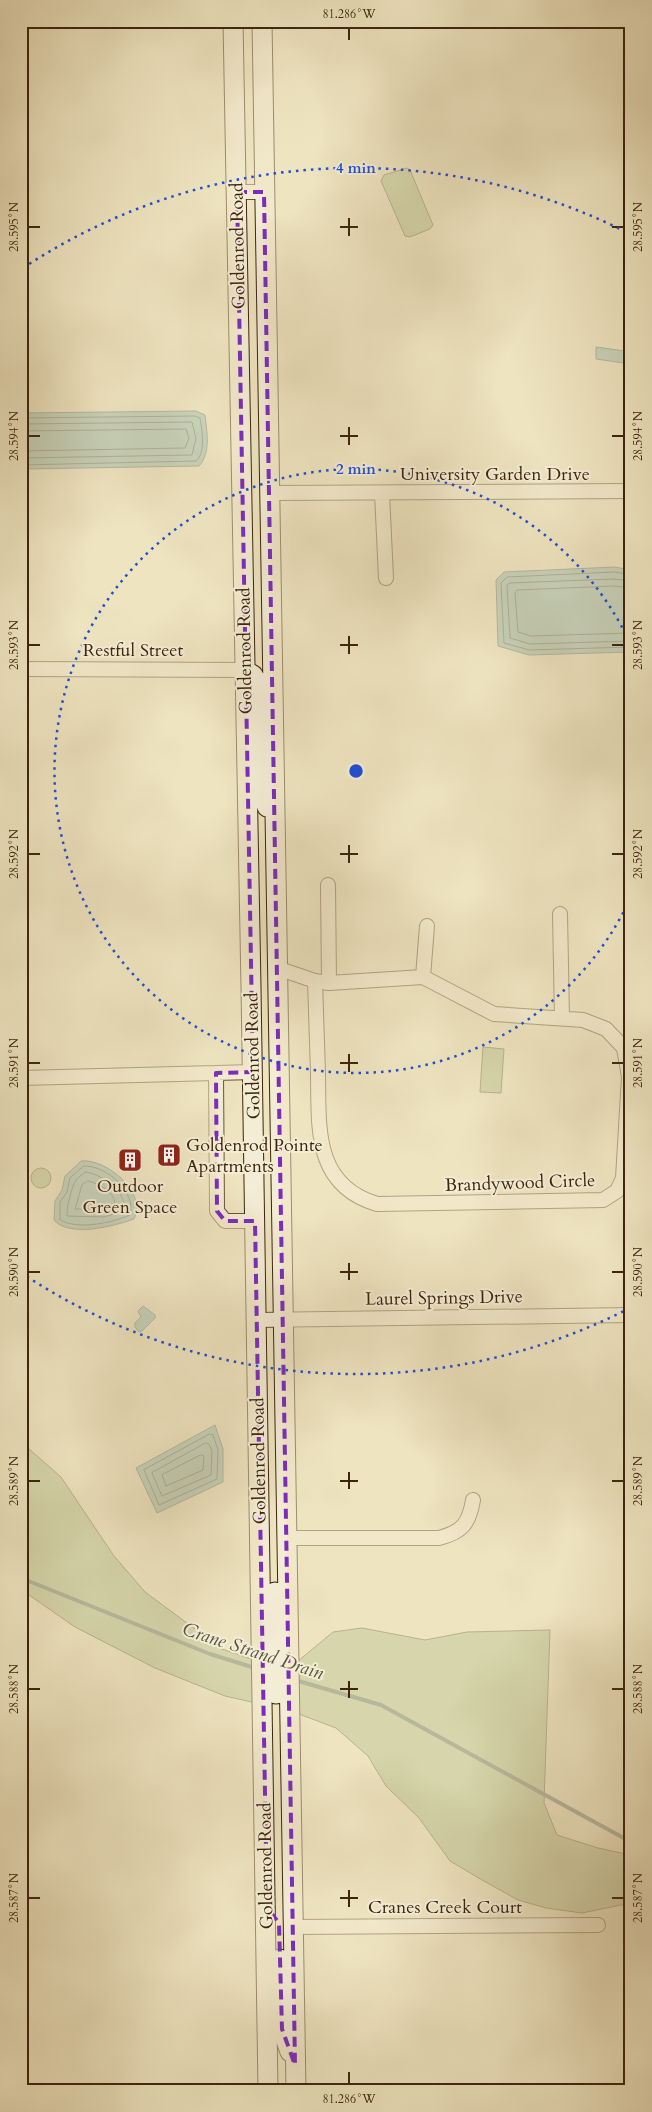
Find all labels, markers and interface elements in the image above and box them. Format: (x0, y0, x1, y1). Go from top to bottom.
text: 81.286°W (322, 6, 376, 22)
text: 4 min (336, 158, 376, 178)
street label: Goldenrod Road (224, 182, 252, 310)
text: 28.595°N (6, 201, 22, 252)
text: 28.595°N (630, 201, 646, 252)
text: 28.594°N (6, 410, 22, 461)
text: 28.594°N (630, 410, 646, 461)
text: 2 min (336, 459, 376, 479)
street label: University Garden Drive (400, 462, 590, 487)
street label: Goldenrod Road (231, 587, 259, 715)
text: 28.593°N (6, 619, 22, 670)
text: 28.593°N (630, 619, 646, 670)
street label: Restful Street (83, 638, 184, 663)
centre of rings (347, 762, 365, 780)
text: 28.592°N (6, 828, 22, 879)
text: 28.592°N (630, 828, 646, 879)
street label: Goldenrod Road (239, 992, 267, 1120)
text: 28.591°N (6, 1037, 22, 1088)
text: 28.591°N (630, 1037, 646, 1088)
place label: Goldenrod Pointe Apartments (186, 1133, 323, 1179)
building icon: Goldenrod Pointe Apartments (156, 1142, 182, 1168)
building icon: Outdoor Green Space (117, 1147, 143, 1173)
street label: Brandywood Circle (444, 1168, 596, 1198)
place label: Outdoor Green Space (83, 1174, 177, 1220)
text: 28.590°N (6, 1246, 22, 1297)
text: 28.590°N (630, 1246, 646, 1297)
street label: Laurel Springs Drive (365, 1284, 523, 1312)
street label: Goldenrod Road (245, 1397, 273, 1525)
text: 28.589°N (6, 1455, 22, 1506)
text: 28.589°N (630, 1455, 646, 1506)
water label: Crane Strand Drain (179, 1616, 328, 1686)
text: 28.588°N (6, 1663, 22, 1714)
text: 28.588°N (630, 1663, 646, 1714)
street label: Goldenrod Road (252, 1802, 280, 1930)
text: 28.587°N (6, 1872, 22, 1923)
text: 28.587°N (630, 1872, 646, 1923)
street label: Cranes Creek Court (368, 1895, 522, 1920)
text: 81.286°W (322, 2091, 376, 2107)

